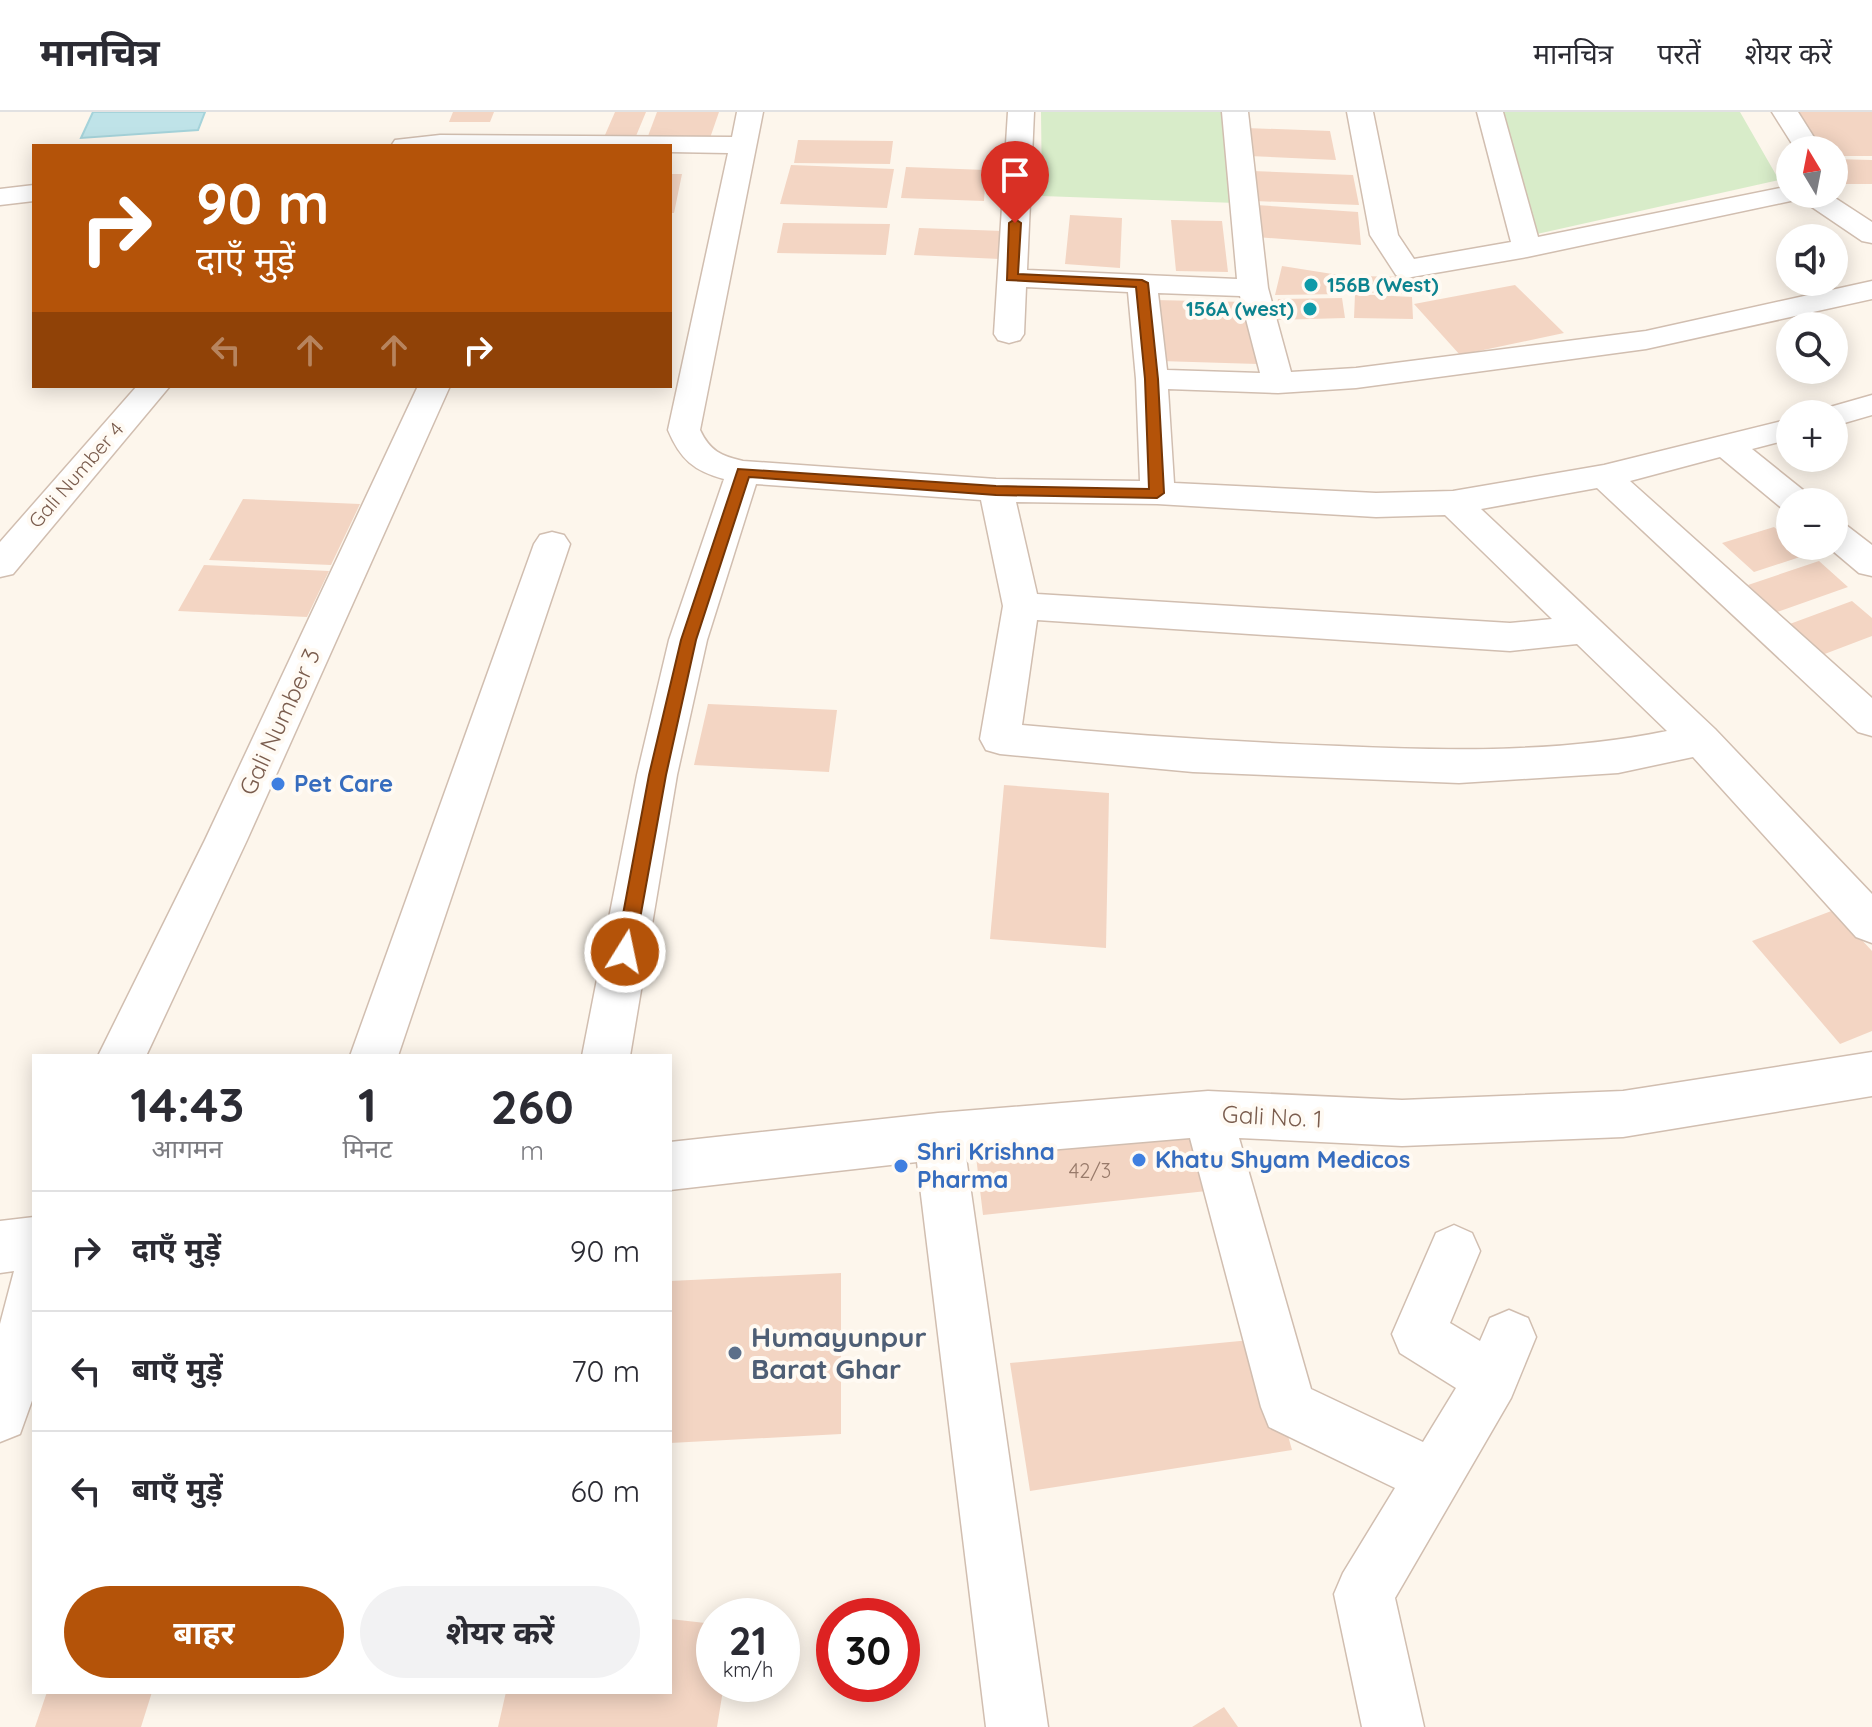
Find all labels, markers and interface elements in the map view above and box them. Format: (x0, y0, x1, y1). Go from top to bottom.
text: मानचित्र (40, 28, 160, 76)
text: मानचित्र (1533, 36, 1613, 71)
text: परतें (1657, 36, 1701, 71)
text: शेयर करें (1745, 36, 1832, 71)
north arrow (1776, 136, 1848, 208)
map controls (1776, 136, 1848, 560)
pin (981, 141, 1049, 223)
icon: arrive (993, 153, 1037, 197)
text: 90 m (196, 168, 330, 238)
icon: right (64, 176, 168, 280)
button: sound (1776, 224, 1848, 296)
text: दाएँ मुड़ें (196, 237, 295, 282)
place label: 156B (West) (1327, 272, 1439, 297)
marker: 156B (West) (1302, 276, 1320, 294)
place label: 156A (west) (1186, 296, 1294, 321)
marker: 156A (west) (1301, 300, 1319, 318)
button: search (1776, 312, 1848, 384)
icon: left (204, 328, 248, 372)
icon: ahead (288, 328, 332, 372)
icon: ahead (372, 328, 416, 372)
icon: right (456, 328, 500, 372)
button: + (1776, 400, 1848, 472)
street label: Gali Number 4 (23, 417, 128, 533)
button: − (1776, 488, 1848, 560)
street label: Gali Number 3 (232, 644, 326, 800)
place label: Pet Care (294, 768, 393, 798)
marker: Pet Care (269, 775, 287, 793)
position arrow (583, 910, 667, 994)
text: 14:43 (130, 1074, 244, 1134)
text: 1 (358, 1074, 377, 1134)
text: 260 (490, 1076, 574, 1136)
street label: Gali No. 1 (1221, 1098, 1323, 1134)
text: आगमन (152, 1132, 223, 1165)
text: मिनट (342, 1132, 392, 1165)
text: m (520, 1134, 544, 1167)
place label: Shri Krishna Pharma (917, 1136, 1055, 1194)
place label: Khatu Shyam Medicos (1155, 1144, 1410, 1174)
marker: Khatu Shyam Medicos (1130, 1151, 1148, 1169)
marker: Shri Krishna Pharma (892, 1157, 910, 1175)
house number: 42/3 (1069, 1158, 1111, 1183)
icon: right (64, 1229, 108, 1273)
text: दाएँ मुड़ें (132, 1230, 221, 1268)
text: 90 m (570, 1232, 640, 1270)
place label: Humayunpur Barat Ghar (751, 1319, 927, 1386)
marker: Humayunpur Barat Ghar (726, 1344, 744, 1362)
icon: left (64, 1349, 108, 1393)
text: बाएँ मुड़ें (132, 1350, 223, 1388)
text: 70 m (571, 1352, 640, 1390)
icon: left (64, 1469, 108, 1513)
text: बाएँ मुड़ें (132, 1470, 223, 1508)
text: 60 m (570, 1472, 640, 1510)
button: बाहर (64, 1586, 344, 1678)
button: शेयर करें (360, 1586, 640, 1678)
speed limit sign: 30 (816, 1598, 920, 1702)
text: 21 (729, 1615, 767, 1665)
text: km/h (723, 1657, 773, 1682)

